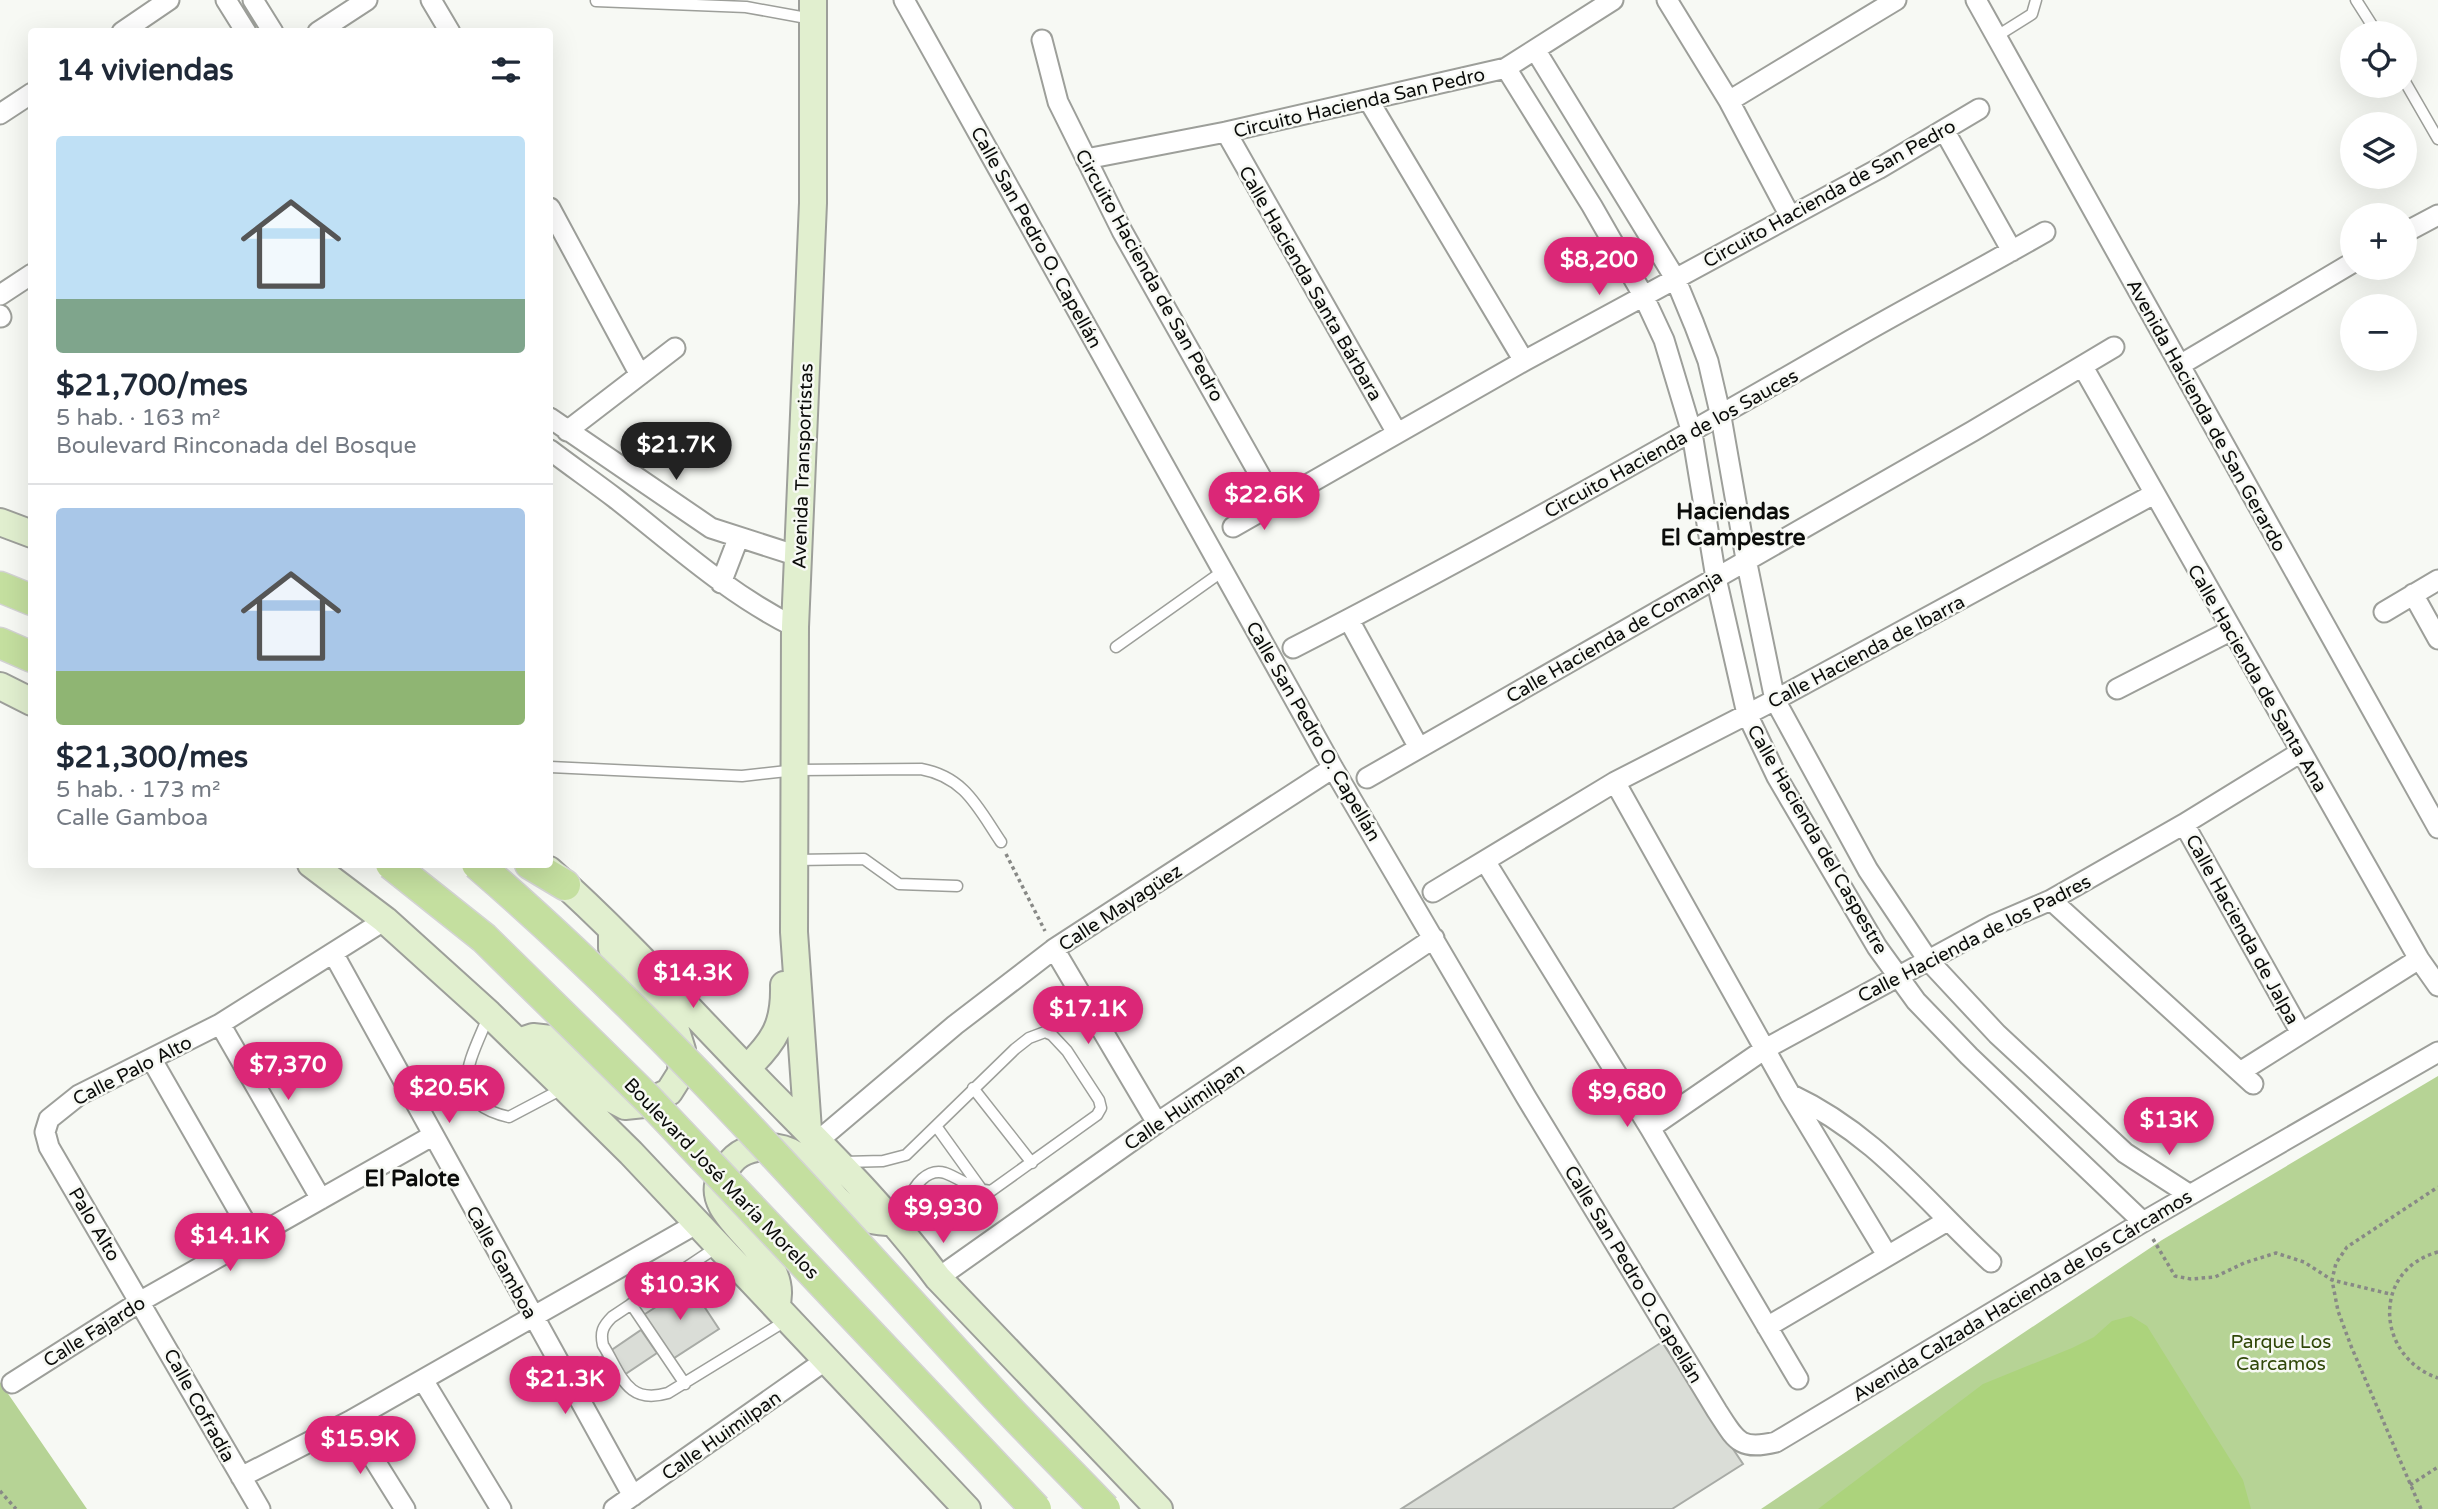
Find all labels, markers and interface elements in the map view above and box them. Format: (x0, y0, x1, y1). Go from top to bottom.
map controls (2340, 21, 2417, 371)
button: locate (2340, 21, 2417, 98)
icon: filters (487, 51, 525, 89)
text: 14 viviendas (56, 52, 234, 89)
street label: Circuito Hacienda San Pedro (1231, 63, 1487, 143)
button: layers (2340, 112, 2417, 189)
street label: Circuito Hacienda de San Pedro (1699, 115, 1960, 273)
street label: Calle San Pedro O. Capellán (966, 123, 1106, 352)
street label: Circuito Hacienda de San Pedro (1070, 145, 1228, 406)
street label: Calle Hacienda Santa Bárbara (1234, 162, 1386, 405)
icon: home (228, 181, 354, 307)
button: + (2340, 203, 2417, 280)
pin: $8,200 (1542, 238, 1656, 297)
text: $8,200 (1560, 246, 1638, 274)
street label: Avenida Hacienda de San Gerardo (2122, 275, 2290, 556)
button: − (2340, 294, 2417, 371)
street label: Avenida Transportistas (788, 363, 818, 569)
street label: Circuito Hacienda de los Sauces (1541, 365, 1802, 523)
text: $21,700/mes (56, 367, 248, 404)
text: 5 hab. · 163 m² (56, 404, 221, 432)
pin: $21.7K (619, 422, 733, 482)
text: $21.7K (637, 431, 715, 459)
text: Boulevard Rinconada del Bosque (56, 432, 417, 460)
pin: $22.6K (1207, 472, 1321, 532)
text: $22.6K (1225, 481, 1303, 509)
district label: Haciendas El Campestre (1660, 498, 1806, 552)
icon: home (228, 553, 354, 679)
street label: Calle Hacienda de Santa Ana (2183, 561, 2332, 796)
street label: Calle Hacienda de Comanja (1502, 566, 1727, 708)
street label: Calle Hacienda de Ibarra (1764, 591, 1969, 713)
street label: Calle San Pedro O. Capellán (1241, 618, 1385, 845)
street label: Calle Hacienda del Caspestre (1742, 721, 1892, 958)
text: $21,300/mes (56, 739, 248, 776)
text: 5 hab. · 173 m² (56, 776, 221, 804)
text: Calle Gamboa (56, 804, 208, 832)
street label: Calle Hacienda de Jalpa (2181, 831, 2303, 1028)
street label: Calle Mayagüez (1055, 860, 1186, 956)
street label: Calle Hacienda de los Padres (1854, 870, 2095, 1007)
pin: $14.3K (636, 950, 750, 1010)
text: $14.3K (654, 959, 732, 987)
pin: $17.1K (1031, 986, 1145, 1046)
text: $17.1K (1049, 995, 1127, 1023)
street label: Calle Palo Alto (69, 1031, 196, 1110)
pin: $7,370 (231, 1042, 345, 1102)
text: $7,370 (250, 1051, 326, 1079)
street label: Calle Huimilpan (1120, 1058, 1249, 1155)
pin: $20.5K (392, 1066, 506, 1125)
pin: $9,680 (1570, 1070, 1684, 1129)
text: $20.5K (410, 1074, 488, 1102)
street label: Boulevard José María Morelos (619, 1074, 823, 1284)
text: $9,680 (1588, 1078, 1666, 1106)
pin: $13K (2128, 1098, 2210, 1157)
text: $13K (2140, 1106, 2198, 1134)
street label: Calle San Pedro O. Capellán (1559, 1162, 1707, 1387)
district label: El Palote (364, 1165, 460, 1193)
street label: Palo Alto (64, 1184, 125, 1265)
street label: Avenida Calzada Hacienda de los Cárcamos (1849, 1185, 2196, 1406)
pin: $9,930 (886, 1186, 1000, 1245)
text: $9,930 (904, 1194, 982, 1222)
street label: Calle Gamboa (461, 1202, 541, 1323)
pin: $14.1K (173, 1214, 287, 1273)
text: $14.1K (191, 1222, 269, 1250)
pin: $10.3K (623, 1262, 737, 1322)
text: $10.3K (641, 1271, 719, 1299)
street label: Calle Fajardo (40, 1292, 149, 1372)
park label: Parque Los Carcamos (2231, 1331, 2331, 1375)
street label: Calle Cofradía (159, 1345, 239, 1466)
pin: $21.3K (508, 1356, 622, 1416)
text: $21.3K (526, 1365, 604, 1393)
street label: Calle Huimilpan (658, 1386, 785, 1485)
pin: $15.9K (303, 1416, 417, 1476)
text: $15.9K (321, 1425, 399, 1453)

